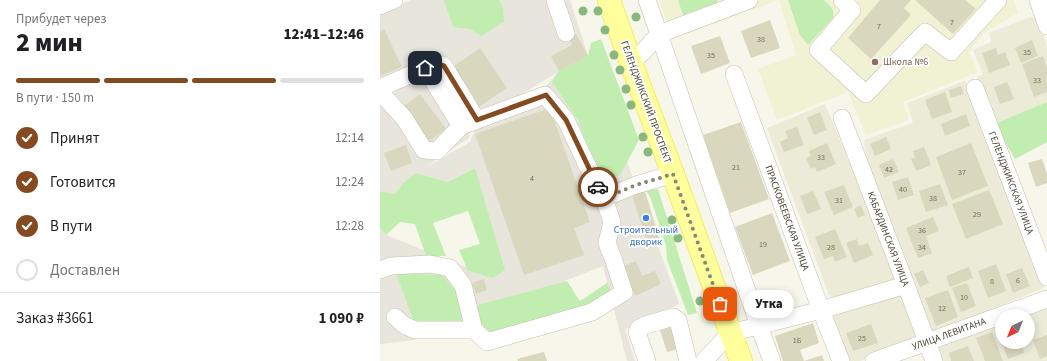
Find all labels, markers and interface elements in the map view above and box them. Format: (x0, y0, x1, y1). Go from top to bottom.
text: Прибудет через (16, 10, 106, 28)
house number: 7 (950, 17, 954, 28)
house number: 7 (877, 21, 881, 32)
text: 2 мин (16, 24, 83, 61)
text: 12:41–12:46 (283, 24, 364, 45)
house number: 38 (757, 34, 765, 45)
street label: ГЕЛЕНДЖИКСКИЙ ПРОСПЕКТ (617, 39, 675, 166)
house number: 35 (1023, 47, 1031, 58)
house number: 35 (707, 50, 715, 61)
pin (408, 51, 442, 85)
place label: Школа №6 (883, 55, 928, 69)
icon: home (414, 57, 436, 79)
marker: Школа №6 (870, 57, 880, 67)
house number: 33 (1033, 75, 1041, 86)
text: В пути · 150 m (16, 89, 94, 107)
icon: check (16, 127, 38, 149)
text: Принят (50, 128, 100, 149)
text: 12:14 (335, 129, 364, 147)
street label: ГЕЛЕНДЖИКСКАЯ УЛИЦА (985, 129, 1037, 237)
house number: 33 (817, 152, 825, 163)
house number: 21 (732, 162, 740, 173)
street label: ПРАСКОВЕЕВСКАЯ УЛИЦА (761, 163, 813, 273)
house number: 42 (885, 164, 893, 175)
courier (578, 167, 618, 207)
house number: 37 (958, 167, 966, 178)
icon: check (16, 171, 38, 193)
text: Готовится (50, 172, 116, 193)
text: 12:24 (335, 173, 364, 191)
house number: 4 (530, 173, 534, 184)
icon: car (587, 176, 609, 198)
house number: 40 (899, 184, 907, 195)
street label: КАБАРДИНСКАЯ УЛИЦА (863, 189, 913, 289)
house number: 38 (929, 193, 937, 204)
house number: 31 (835, 195, 843, 206)
house number: 29 (973, 209, 981, 220)
marker: Строительный дворик (641, 213, 651, 223)
icon: check (16, 215, 38, 237)
text: В пути (50, 216, 93, 237)
text: 12:28 (335, 217, 364, 235)
place label: Строительный дворик (614, 223, 678, 249)
house number: 36 (918, 225, 926, 236)
house number: 19 (759, 239, 767, 250)
house number: 28 (827, 242, 835, 253)
house number: 34 (918, 242, 926, 253)
text: Доставлен (50, 260, 120, 281)
house number: 6 (1016, 275, 1020, 286)
house number: 8 (990, 276, 994, 287)
pin (703, 287, 737, 321)
callout: Утка (744, 290, 794, 318)
house number: 10 (960, 292, 968, 303)
icon: bag (709, 293, 731, 315)
text: Утка (755, 295, 783, 313)
house number: 12 (938, 303, 946, 314)
text: Заказ #3661 (16, 308, 94, 329)
text: 1 090 ₽ (318, 308, 364, 329)
north arrow (995, 309, 1035, 349)
map controls (995, 309, 1035, 349)
street label: УЛИЦА ЛЕВИТАНА (910, 314, 988, 354)
house number: 25 (858, 333, 866, 344)
house number: 1Б (793, 335, 802, 346)

